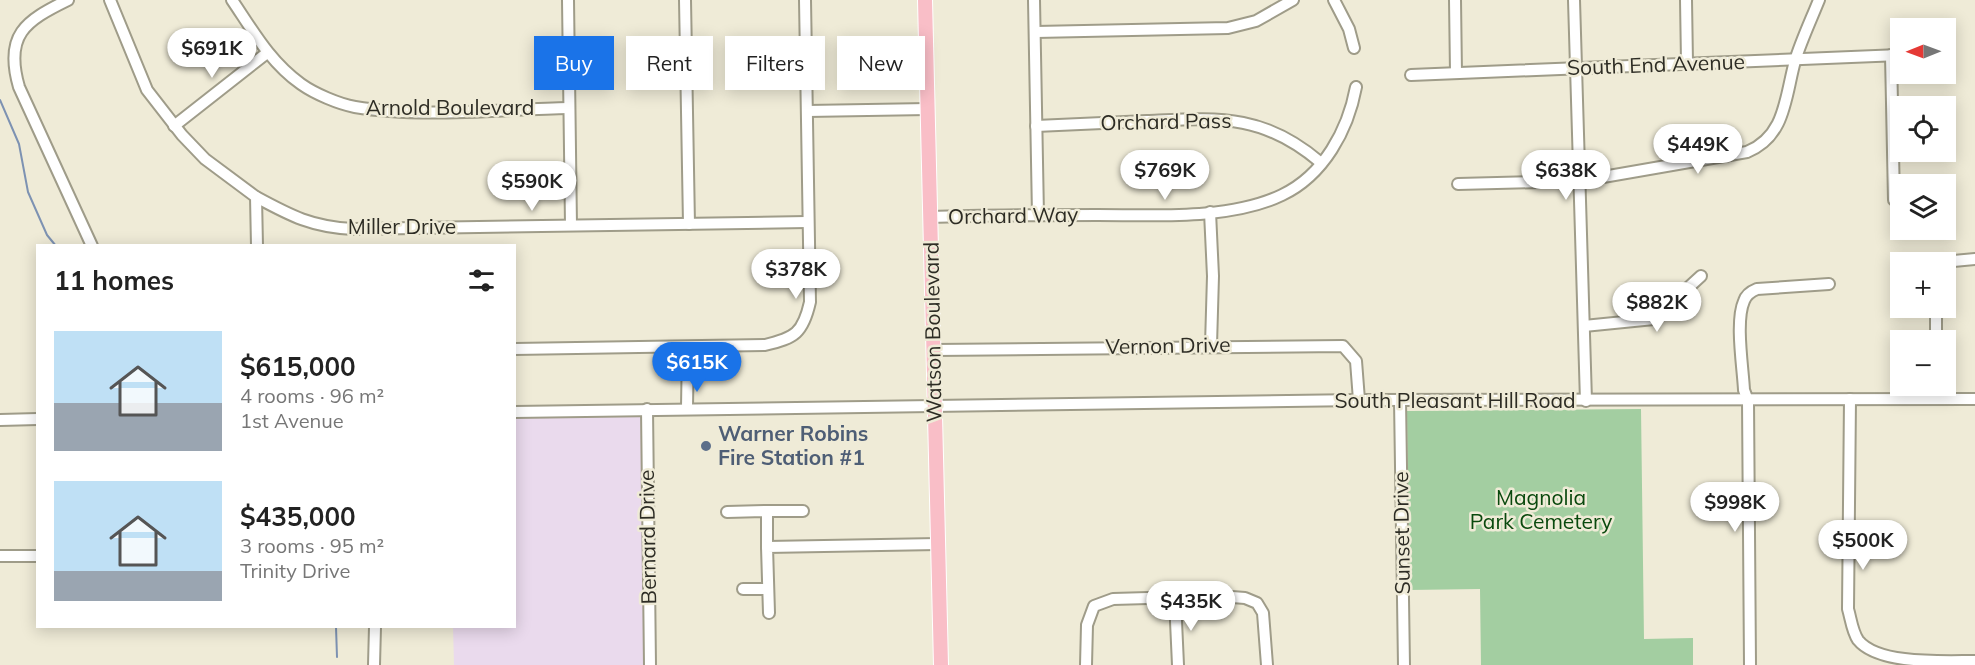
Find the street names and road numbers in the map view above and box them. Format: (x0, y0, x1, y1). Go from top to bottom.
street label: South End Avenue (1566, 48, 1745, 80)
street label: Arnold Boulevard (366, 94, 534, 120)
street label: Orchard Pass (1100, 107, 1232, 135)
street label: Orchard Way (948, 201, 1078, 229)
street label: Miller Drive (348, 213, 456, 239)
street label: Watson Boulevard (917, 241, 947, 423)
street label: Vernon Drive (1105, 331, 1231, 359)
street label: South Pleasant Hill Road (1334, 387, 1576, 413)
street label: Bernard Drive (633, 470, 661, 604)
street label: Sunset Drive (1387, 471, 1415, 595)

